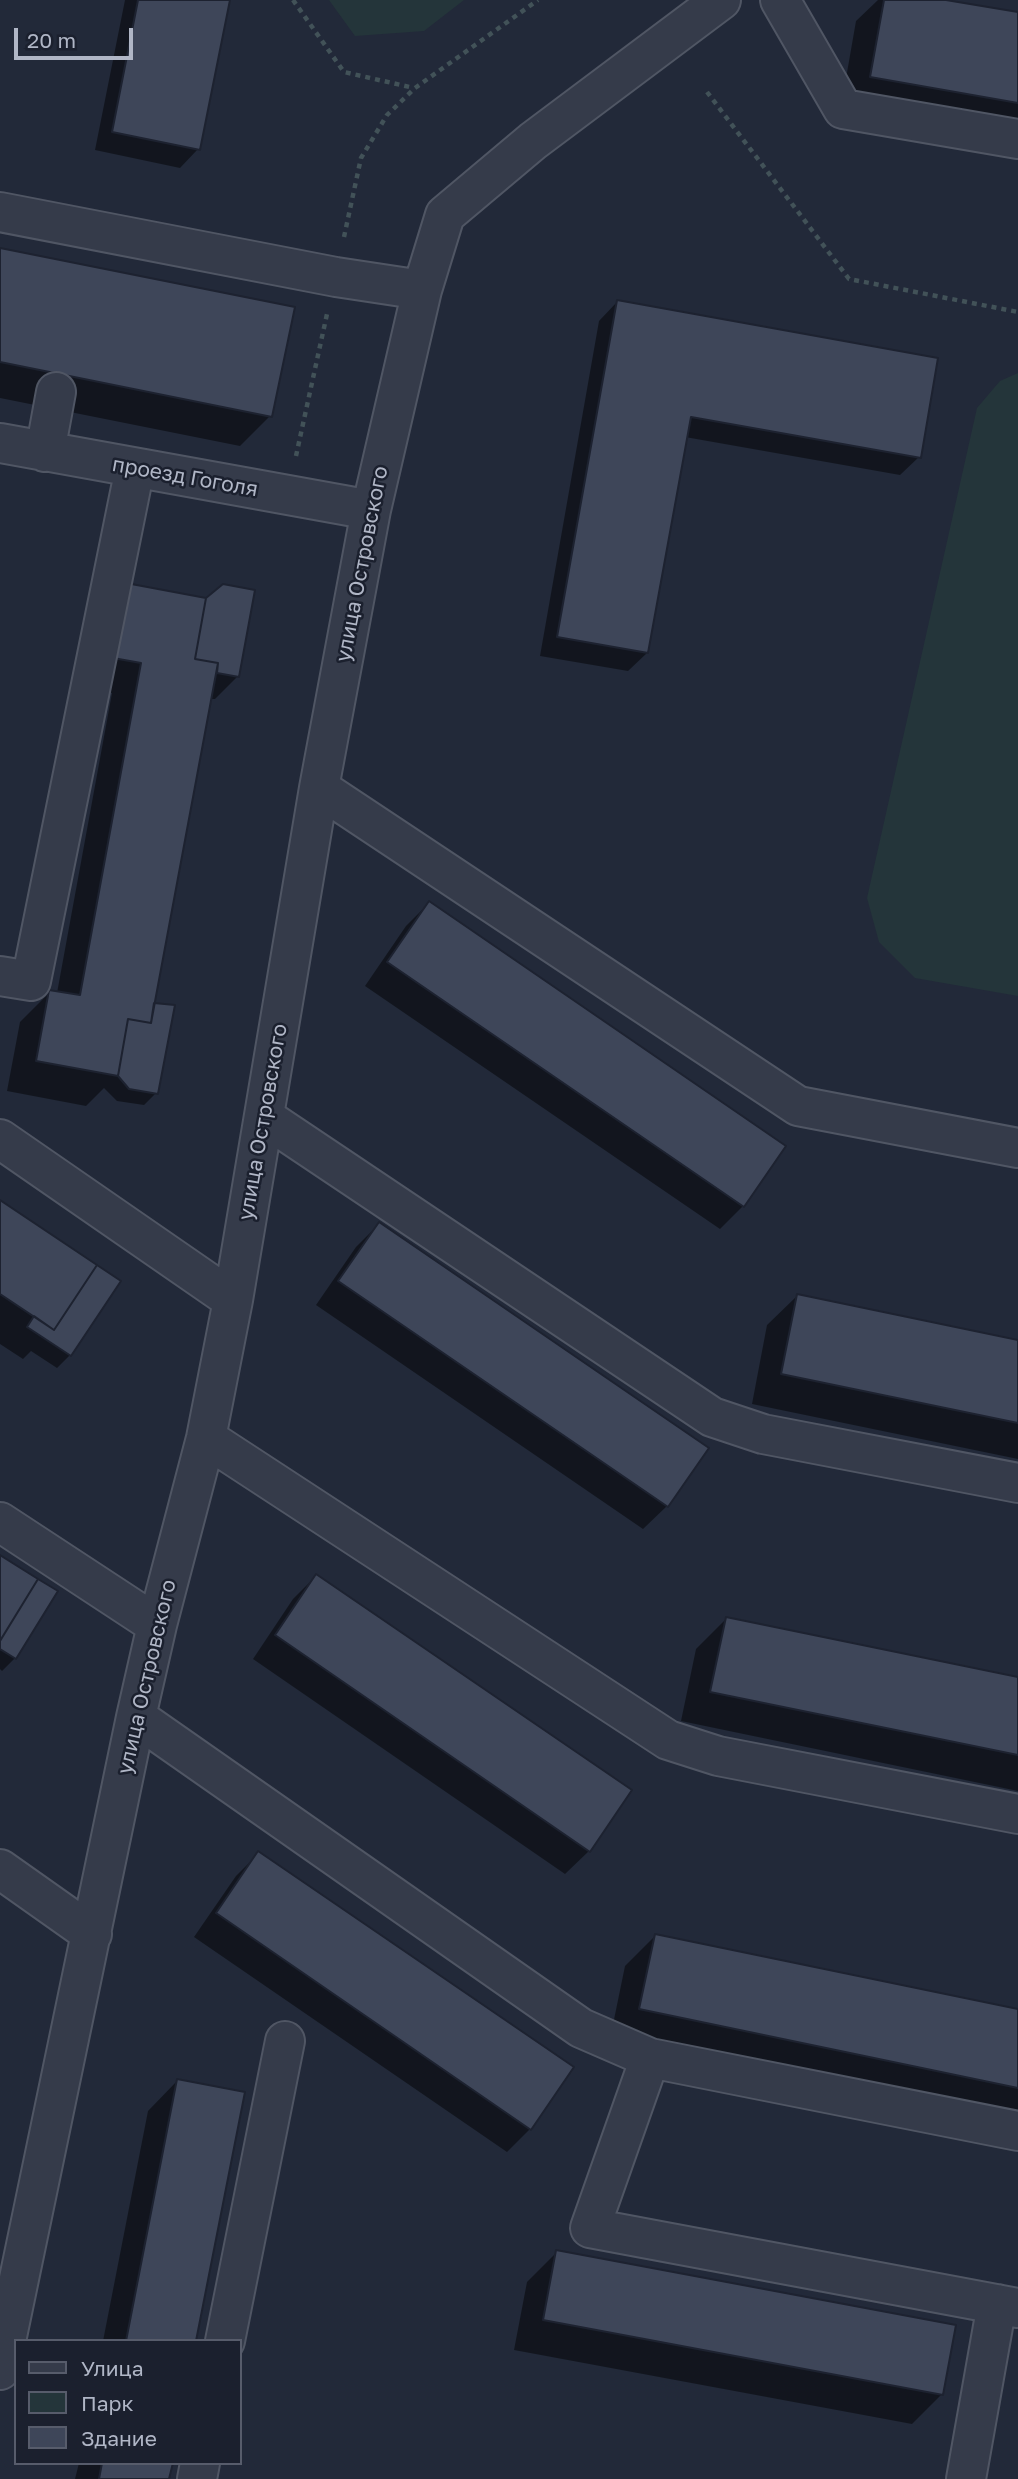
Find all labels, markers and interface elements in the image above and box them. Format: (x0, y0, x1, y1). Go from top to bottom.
scale bar (18, 14, 136, 58)
text: 20 m (27, 27, 76, 53)
street label: проезд Гоголя (110, 452, 260, 502)
street label: улица Островского (331, 464, 393, 664)
street label: улица Островского (233, 1022, 293, 1222)
street label: улица Островского (112, 1577, 182, 1777)
legend (14, 2339, 242, 2465)
text: Улица (81, 2355, 144, 2381)
text: Парк (81, 2390, 134, 2416)
text: Здание (81, 2425, 157, 2451)

